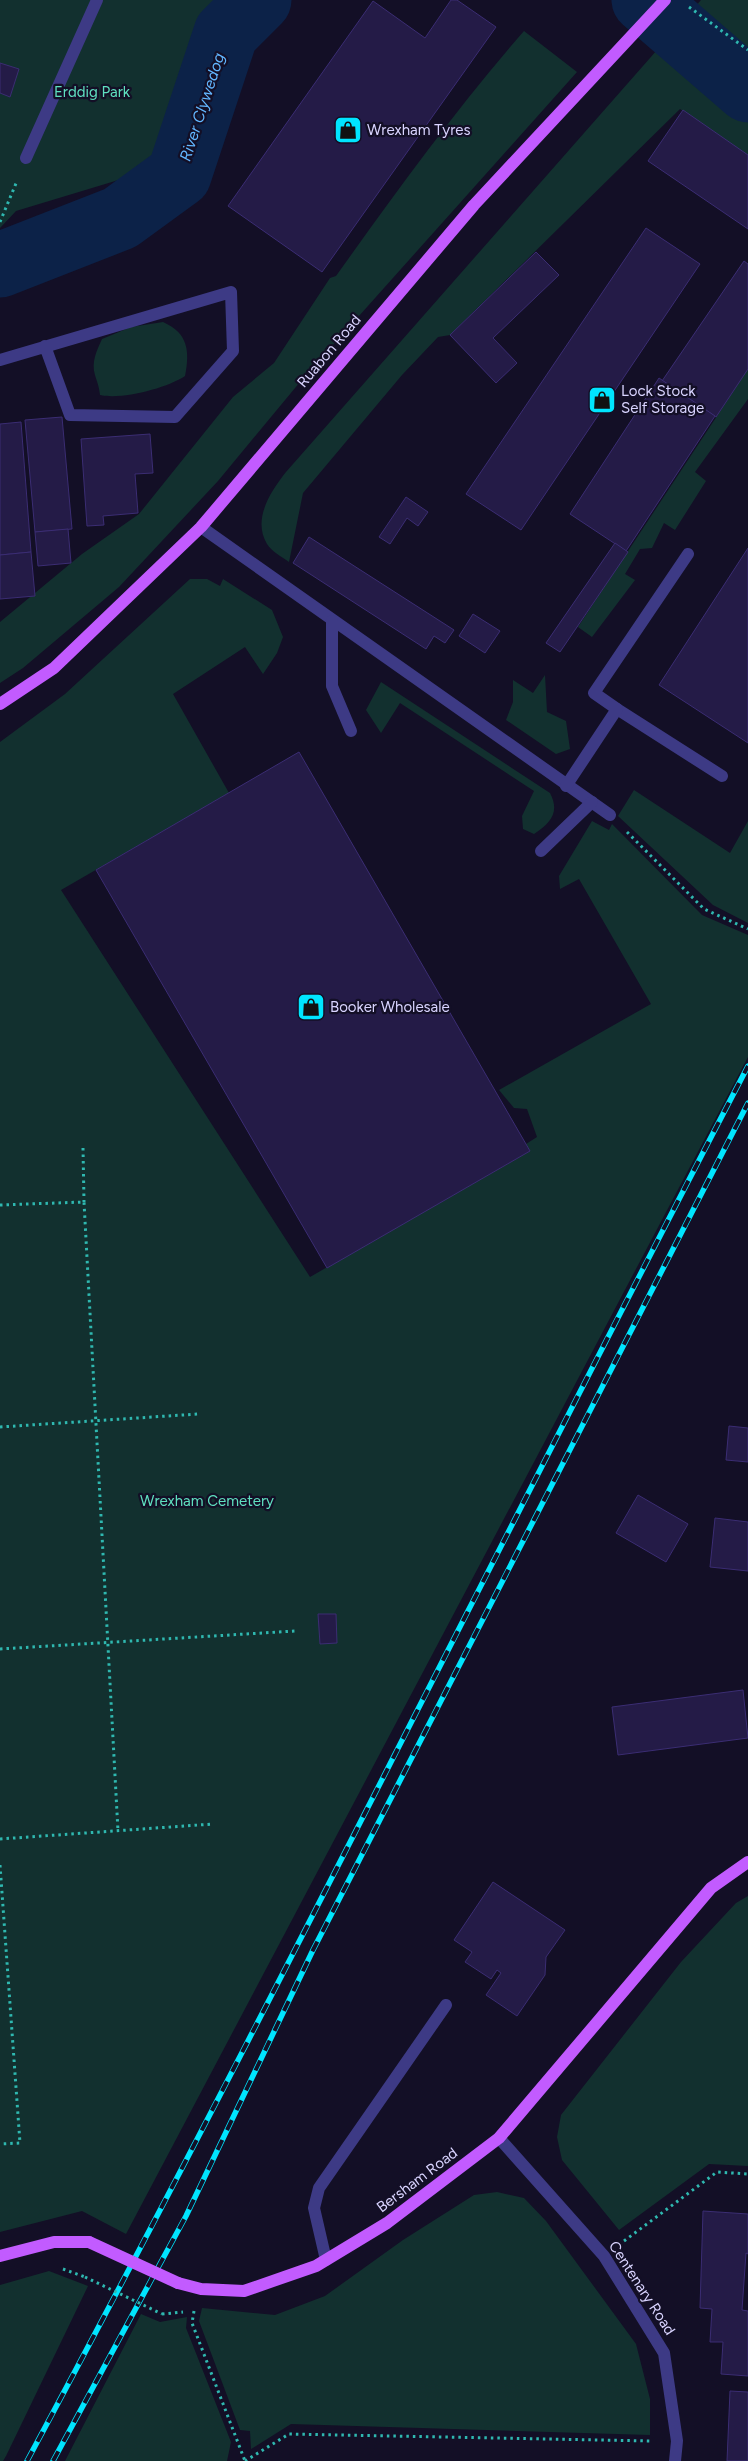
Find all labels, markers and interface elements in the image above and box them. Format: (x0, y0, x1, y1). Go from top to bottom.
water label: River Clywedog (176, 50, 228, 164)
park label: Erddig Park (54, 83, 131, 101)
shop icon: Wrexham Tyres (333, 115, 363, 145)
place label: Wrexham Tyres (367, 121, 470, 139)
street label: Ruabon Road (293, 311, 365, 391)
place label: Lock Stock Self Storage (621, 382, 704, 417)
shop icon: Lock Stock Self Storage (587, 385, 617, 415)
shop icon: Booker Wholesale (296, 992, 326, 1022)
place label: Booker Wholesale (330, 998, 450, 1016)
park label: Wrexham Cemetery (140, 1492, 274, 1510)
street label: Bersham Road (373, 2144, 461, 2216)
street label: Centenary Road (605, 2238, 679, 2338)

